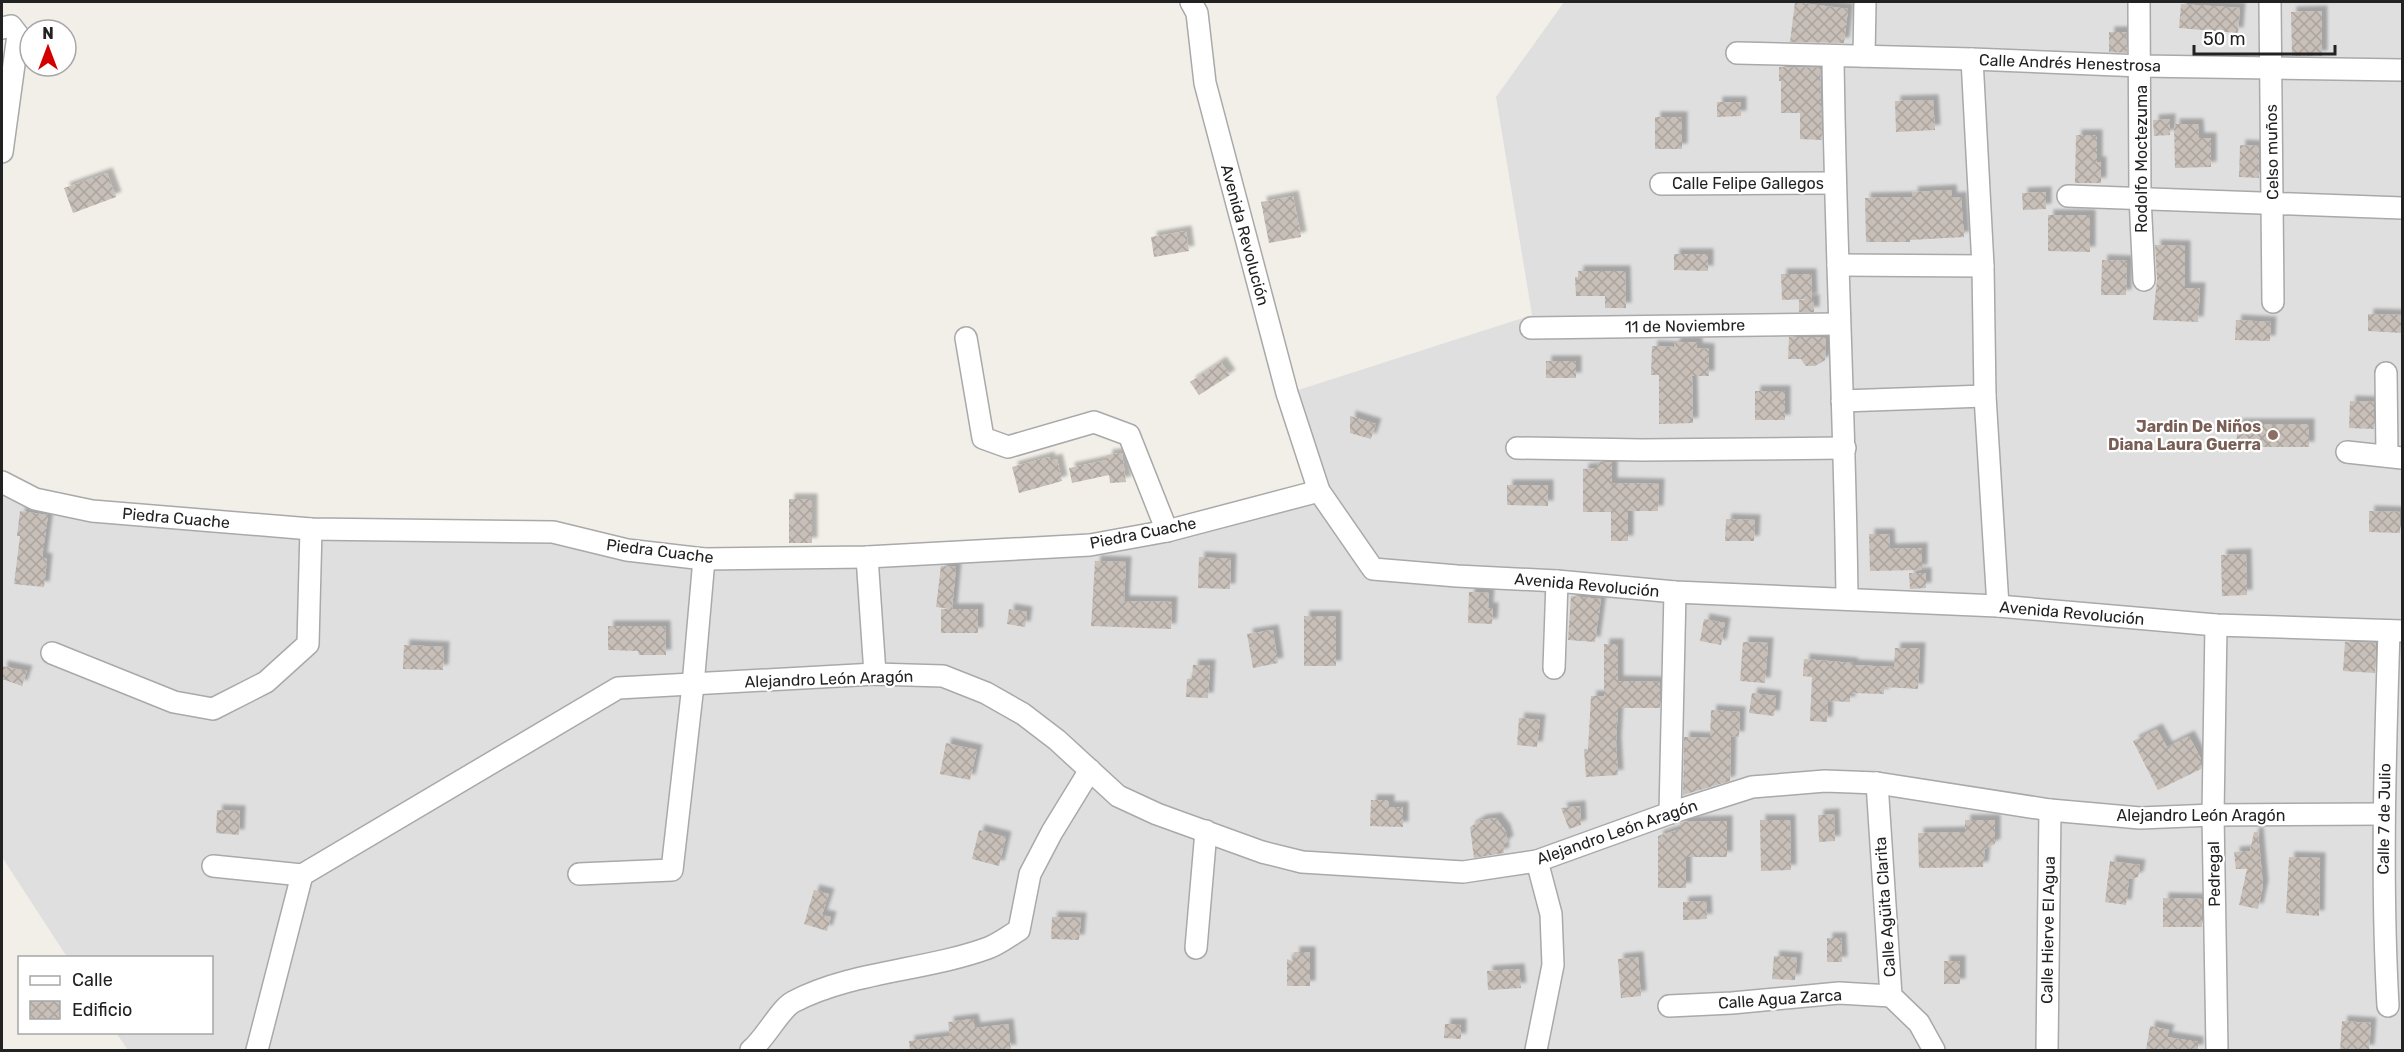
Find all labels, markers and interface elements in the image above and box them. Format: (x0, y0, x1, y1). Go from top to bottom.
north arrow (18, 18, 78, 78)
scale bar (2194, 18, 2335, 56)
text: N (42, 24, 54, 43)
text: 50 m (2203, 28, 2246, 50)
street label: Calle Andrés Henestrosa (1979, 50, 2161, 76)
street label: Rodolfo Moctezuma (2132, 85, 2151, 233)
street label: Celso muños (2262, 104, 2282, 200)
street label: Avenida Revolución (1217, 162, 1273, 308)
street label: Calle Felipe Gallegos (1672, 174, 1824, 193)
street label: 11 de Noviembre (1625, 315, 1745, 337)
place label: Jardin De Niños Diana Laura Guerra (2108, 417, 2261, 454)
marker: Jardin De Niños Diana Laura Guerra (2266, 428, 2280, 442)
street label: Piedra Cuache (121, 504, 231, 532)
street label: Piedra Cuache (1088, 513, 1198, 553)
street label: Piedra Cuache (605, 535, 715, 567)
street label: Avenida Revolución (1514, 569, 1660, 601)
street label: Avenida Revolución (1999, 597, 2145, 629)
street label: Alejandro León Aragón (744, 667, 914, 691)
street label: Calle 7 de Julio (2374, 763, 2394, 875)
street label: Alejandro León Aragón (1534, 796, 1700, 868)
street label: Alejandro León Aragón (2117, 806, 2285, 825)
street label: Calle Agüita Clarita (1871, 836, 1899, 978)
street label: Pedregal (2204, 841, 2224, 907)
street label: Calle Hierve El Agua (2037, 856, 2059, 1004)
legend (18, 956, 213, 1034)
text: Calle (72, 969, 113, 991)
street label: Calle Agua Zarca (1717, 985, 1843, 1013)
text: Edificio (72, 999, 132, 1021)

